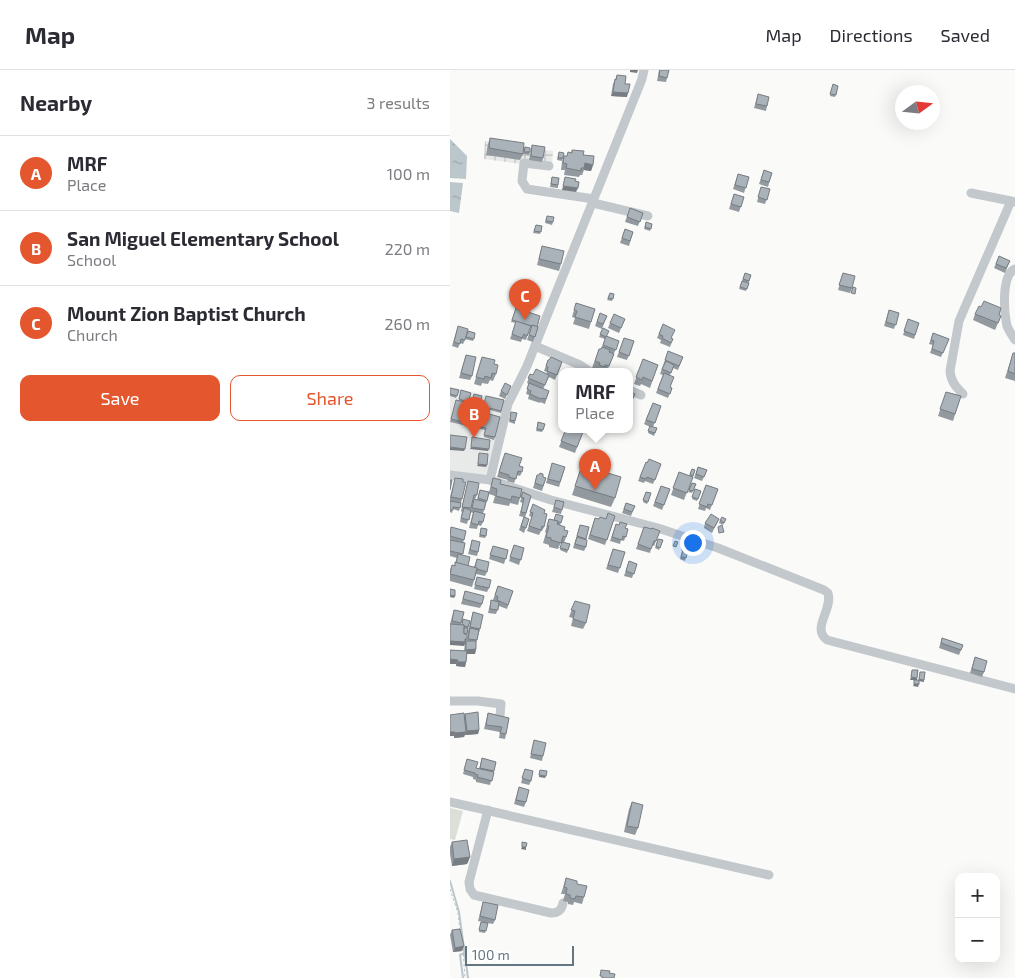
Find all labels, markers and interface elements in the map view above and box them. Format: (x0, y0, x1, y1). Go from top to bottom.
text: Map (25, 20, 75, 49)
text: Map (765, 24, 802, 46)
text: Directions (830, 24, 913, 46)
text: Saved (941, 24, 990, 46)
north arrow (895, 85, 940, 130)
text: Nearby (20, 90, 92, 115)
text: 3 results (367, 93, 430, 112)
text: MRF (67, 152, 107, 175)
text: A (31, 164, 41, 183)
text: 100 m (387, 164, 430, 183)
text: Place (67, 175, 106, 194)
text: San Miguel Elementary School (67, 227, 339, 250)
text: B (31, 239, 41, 258)
text: 220 m (385, 239, 430, 258)
text: School (67, 250, 116, 269)
pin: C (509, 279, 541, 320)
text: Mount Zion Baptist Church (67, 302, 306, 325)
text: C (31, 314, 41, 333)
text: 260 m (385, 314, 430, 333)
text: Church (67, 325, 118, 344)
popup (558, 368, 633, 433)
button: Save (20, 375, 220, 421)
button: Share (230, 375, 430, 421)
text: MRF (575, 380, 616, 403)
pin: B (458, 397, 490, 438)
text: Place (575, 403, 615, 422)
pin: A (579, 449, 611, 490)
your location (680, 530, 706, 556)
map controls (955, 873, 1000, 963)
button: + (955, 873, 1000, 918)
button: − (955, 918, 1000, 963)
scale bar (465, 943, 574, 966)
text: 100 m (472, 946, 510, 963)

